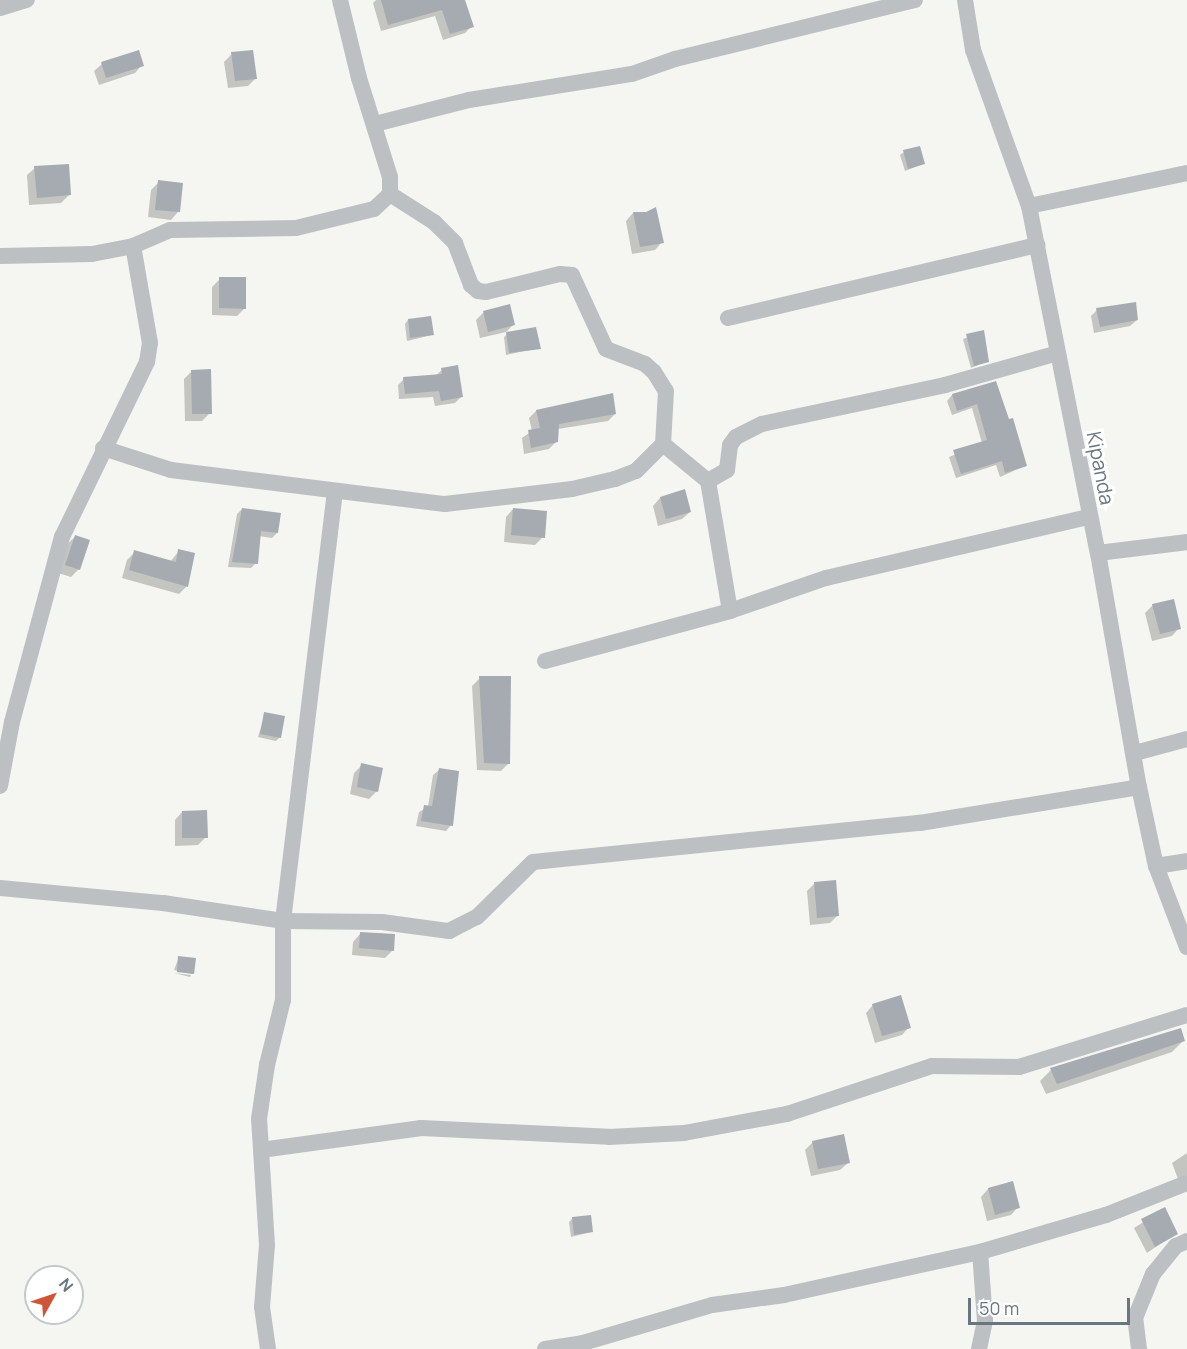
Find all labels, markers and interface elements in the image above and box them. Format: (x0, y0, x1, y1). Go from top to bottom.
street label: Kipanda (1082, 429, 1120, 507)
north arrow (24, 1265, 84, 1325)
text: N (54, 1273, 78, 1296)
scale bar (971, 1286, 1133, 1324)
text: 50 m (979, 1296, 1019, 1320)

